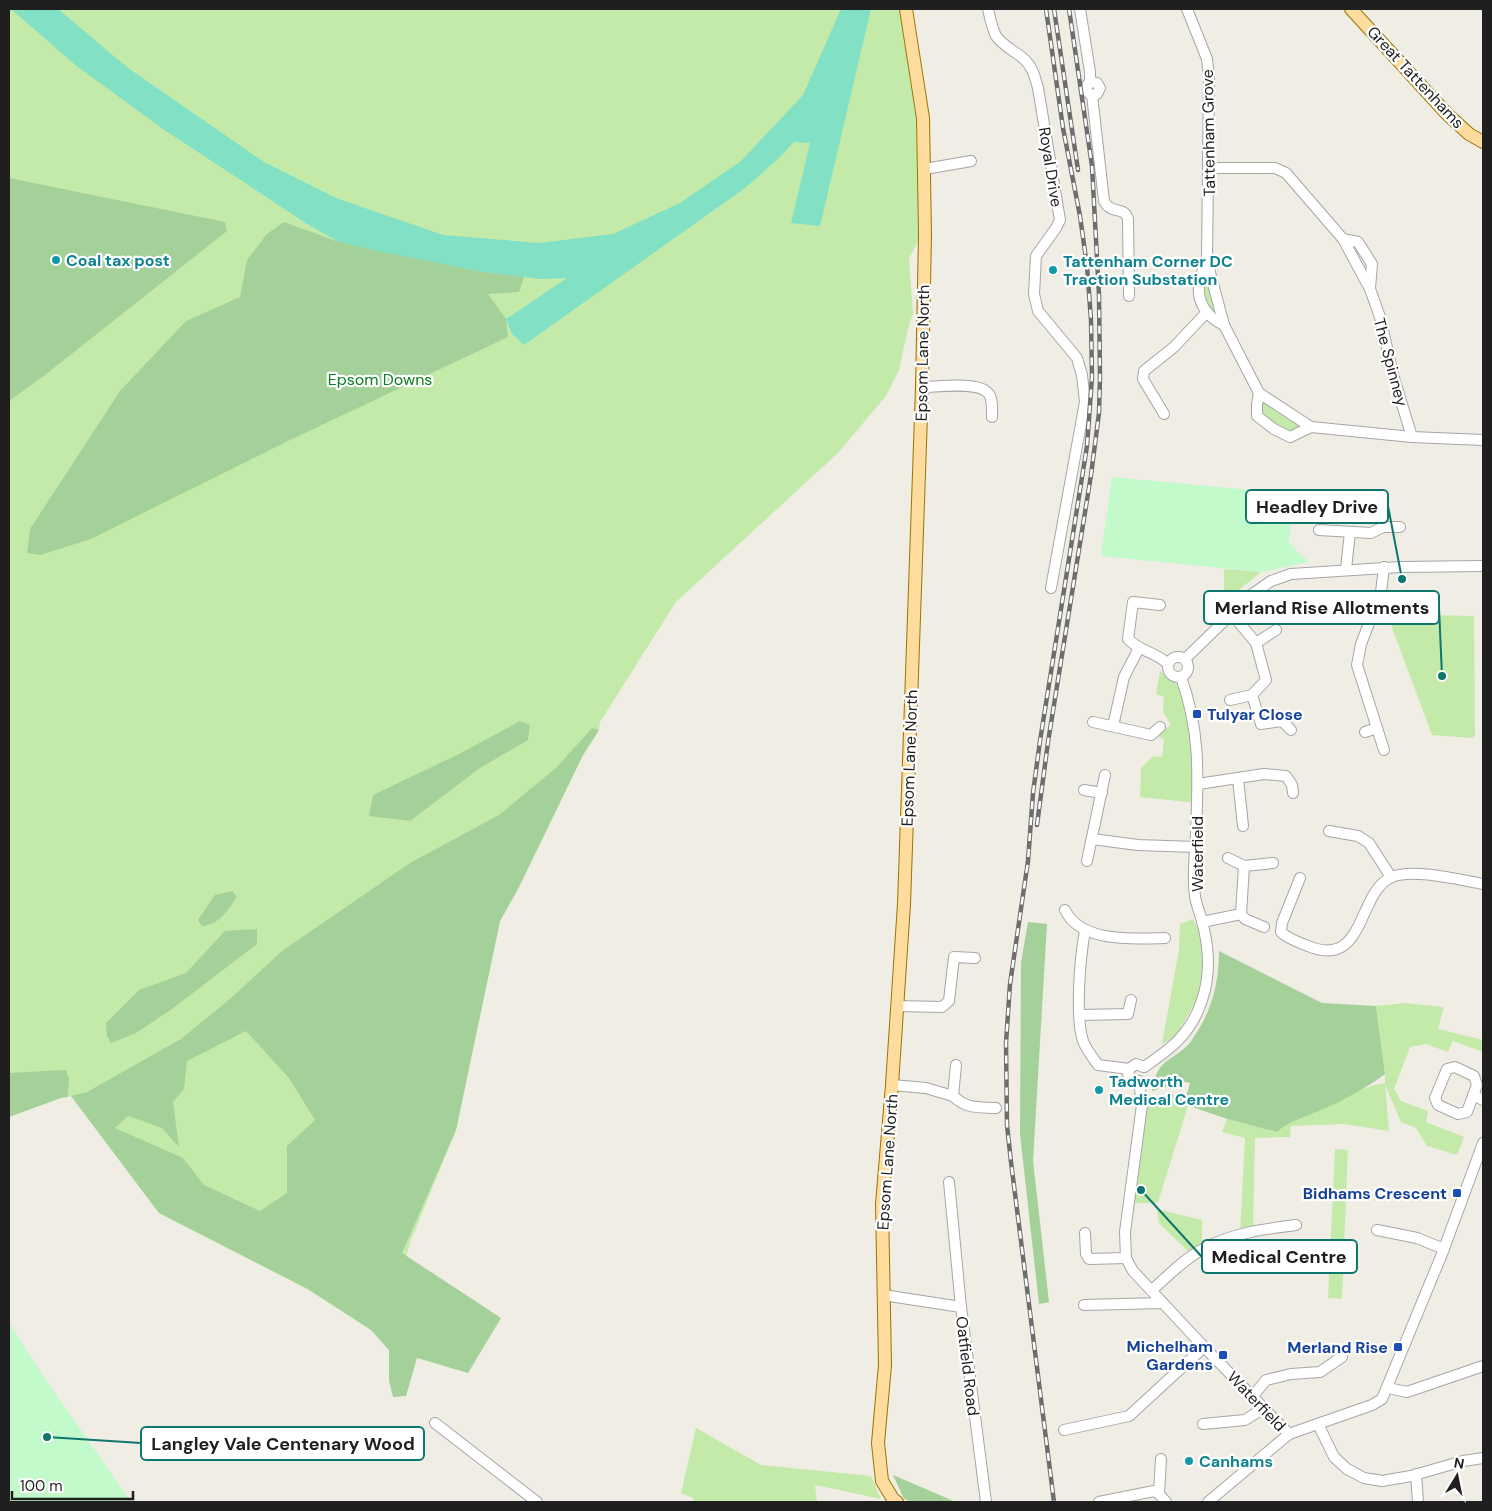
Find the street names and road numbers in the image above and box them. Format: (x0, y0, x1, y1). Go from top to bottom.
street label: Great Tattenhams (1363, 22, 1469, 133)
street label: Tattenham Grove (1197, 69, 1220, 197)
street label: Royal Drive (1034, 126, 1067, 209)
street label: Epsom Lane North (911, 284, 934, 422)
street label: The Spinney (1369, 316, 1412, 409)
street label: Epsom Lane North (897, 689, 922, 827)
street label: Waterfield (1187, 816, 1208, 892)
street label: Epsom Lane North (872, 1093, 903, 1231)
street label: Oatfield Road (951, 1315, 984, 1417)
street label: Waterfield (1223, 1367, 1291, 1436)

